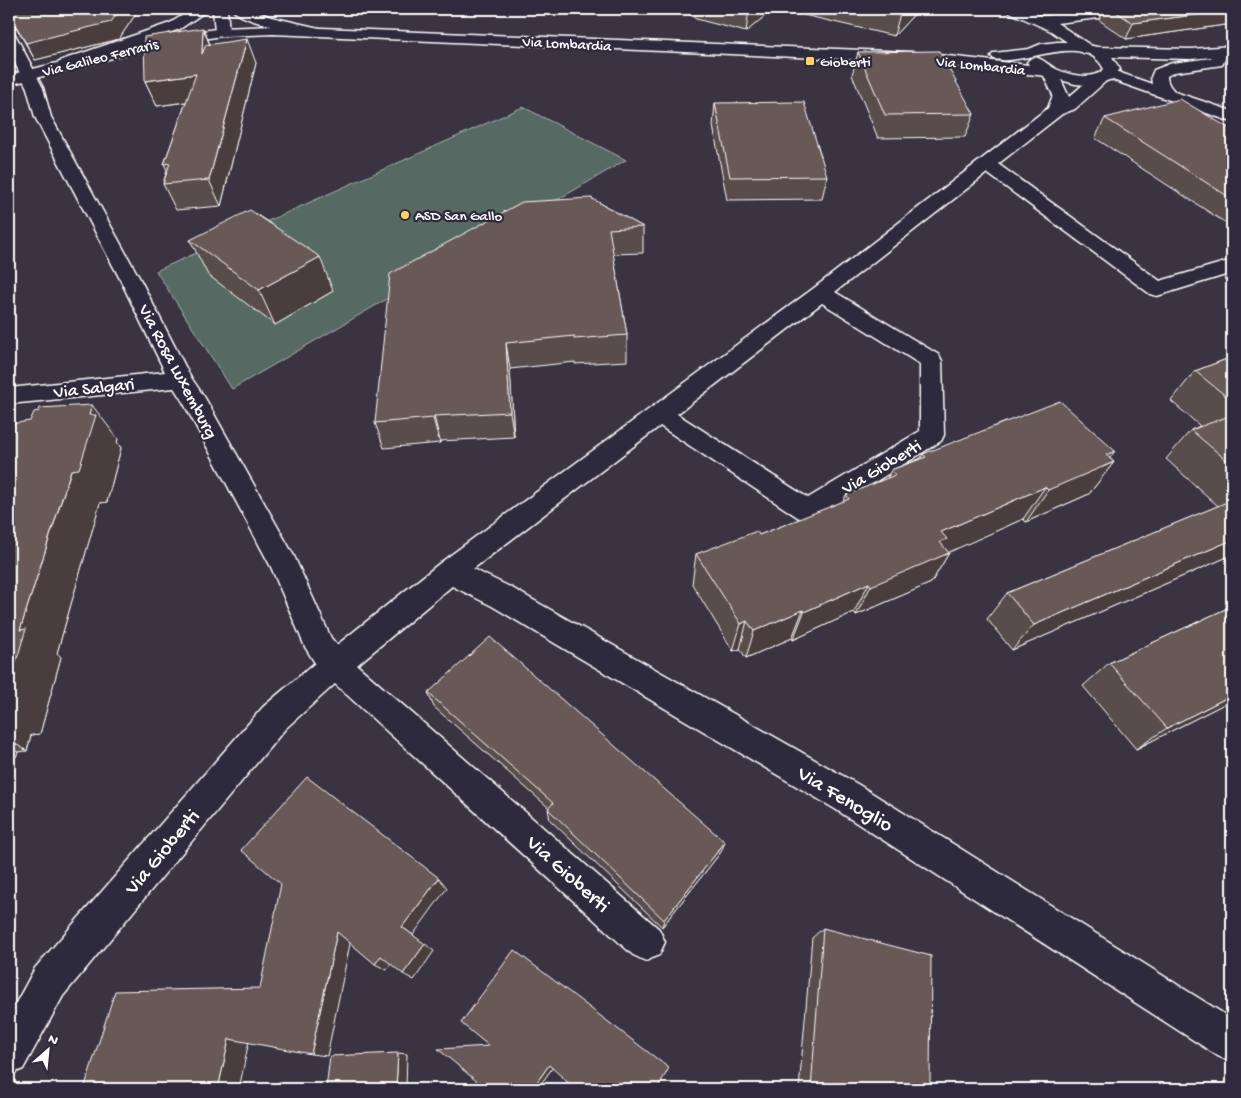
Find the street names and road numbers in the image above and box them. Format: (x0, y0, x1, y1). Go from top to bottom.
street label: Via Lombardia (521, 34, 613, 56)
street label: Via Galileo Ferraris (40, 36, 161, 82)
street label: Via Lombardia (934, 53, 1027, 81)
street label: Via Rosa Luxemburg (132, 301, 221, 443)
street label: Via Salgari (52, 375, 136, 404)
street label: Via Gioberti (838, 436, 926, 501)
street label: Via Fenoglio (791, 762, 897, 839)
street label: Via Gioberti (120, 805, 207, 902)
street label: Via Gioberti (519, 831, 614, 920)

